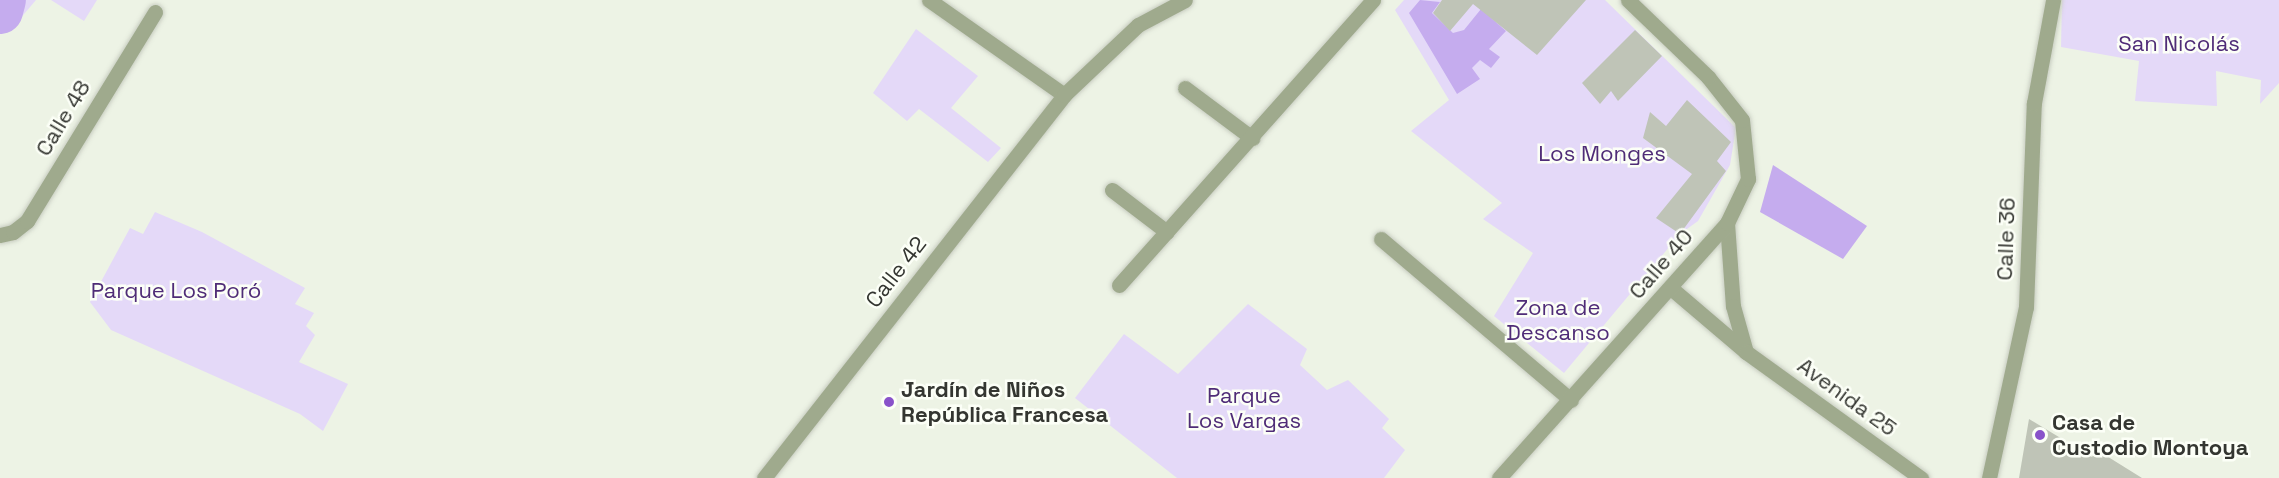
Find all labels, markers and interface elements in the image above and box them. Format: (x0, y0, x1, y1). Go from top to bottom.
park label: San Nicolás (2118, 31, 2240, 57)
street label: Calle 48 (30, 75, 96, 161)
park label: Los Monges (1538, 141, 1666, 167)
street label: Calle 36 (1991, 197, 2021, 281)
street label: Calle 40 (1623, 224, 1699, 304)
street label: Calle 42 (860, 231, 932, 313)
park label: Parque Los Poró (91, 278, 261, 304)
park label: Zona de Descanso (1506, 294, 1610, 346)
street label: Avenida 25 (1792, 352, 1902, 442)
place label: Jardín de Niños República Francesa (901, 376, 1108, 428)
park label: Parque Los Vargas (1187, 382, 1301, 434)
marker: Jardín de Niños República Francesa (882, 395, 896, 409)
place label: Casa de Custodio Montoya (2052, 409, 2249, 460)
marker: Casa de Custodio Montoya (2033, 428, 2047, 442)

